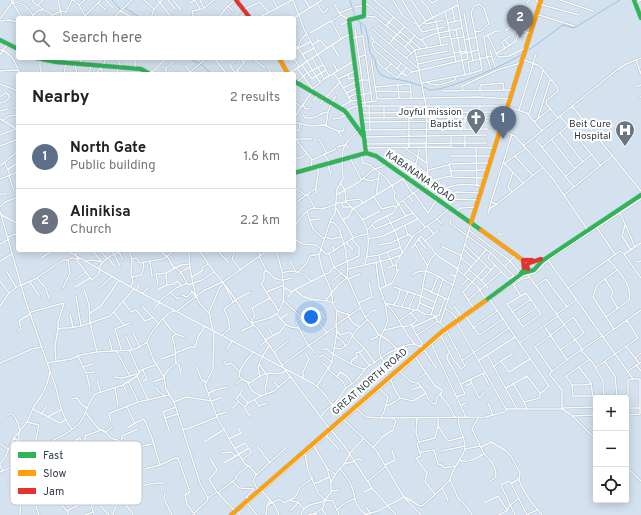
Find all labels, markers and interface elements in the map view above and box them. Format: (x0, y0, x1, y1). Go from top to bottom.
pin: 2 (507, 5, 533, 38)
search box (16, 16, 296, 60)
icon: search (30, 27, 52, 49)
text: Search here (62, 29, 142, 48)
text: Nearby (32, 87, 89, 109)
text: 2 results (230, 90, 280, 106)
place label: Joyful mission Baptist (398, 106, 462, 131)
pin: 1 (490, 106, 516, 139)
church icon: Joyful mission Baptist (465, 107, 487, 135)
place label: Beit Cure Hospital (569, 118, 611, 143)
hospital icon: Beit Cure Hospital (614, 119, 636, 147)
text: North Gate (70, 139, 146, 158)
street label: KABANANA ROAD (383, 148, 457, 206)
text: 1 (42, 149, 48, 165)
text: 1.6 km (243, 149, 280, 165)
text: Public building (70, 158, 156, 174)
text: Alinikisa (70, 203, 131, 222)
text: 2 (41, 213, 49, 229)
text: 2.2 km (240, 213, 280, 229)
text: Church (70, 222, 112, 238)
your location (301, 307, 321, 327)
street label: GREAT NORTH ROAD (330, 346, 411, 418)
map controls (593, 395, 629, 503)
button: + (593, 395, 629, 431)
button: − (593, 431, 629, 467)
legend (10, 441, 142, 505)
text: Fast (43, 449, 63, 463)
text: Slow (43, 467, 66, 481)
button: locate (593, 467, 629, 503)
text: Jam (43, 485, 64, 499)

